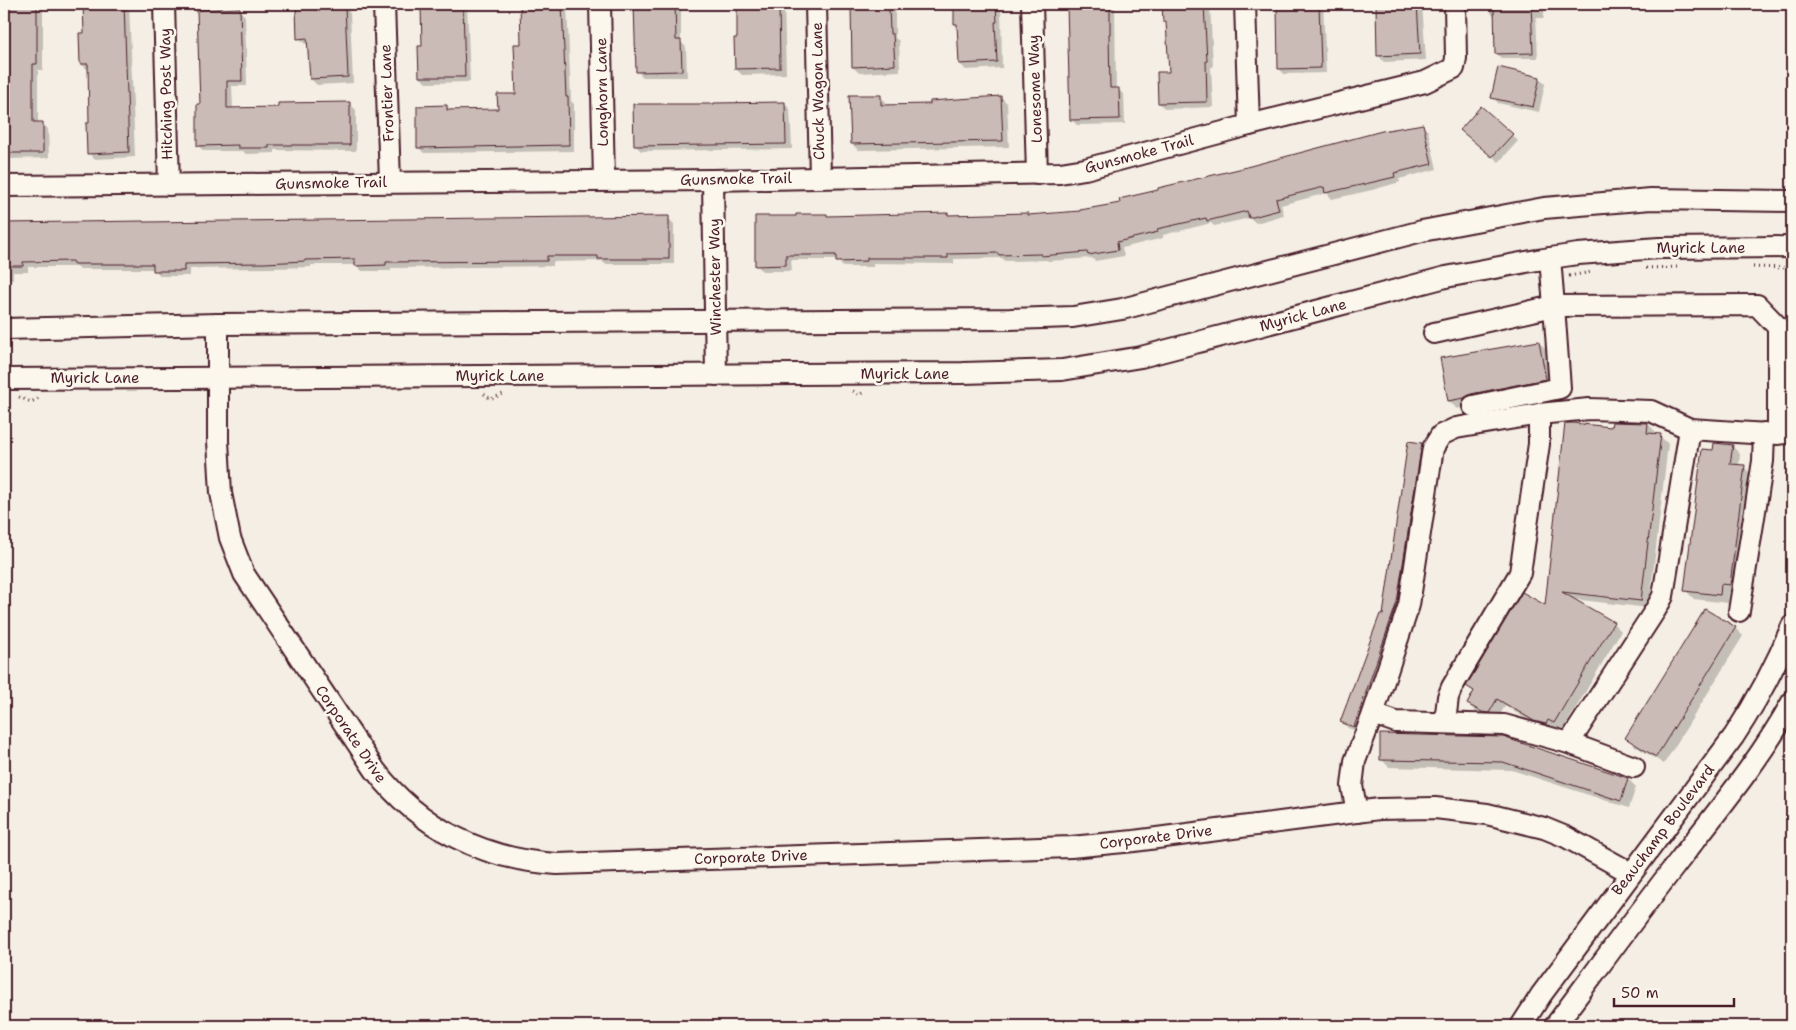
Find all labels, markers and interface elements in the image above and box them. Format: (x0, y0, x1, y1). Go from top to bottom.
street label: Chuck Wagon Lane (807, 22, 829, 160)
street label: Hitching Post Way (155, 28, 177, 160)
street label: Lonesome Way (1023, 34, 1047, 144)
street label: Longhorn Lane (591, 37, 613, 147)
street label: Frontier Lane (375, 44, 399, 142)
street label: Gunsmoke Trail (1082, 130, 1196, 178)
street label: Gunsmoke Trail (680, 168, 793, 190)
street label: Gunsmoke Trail (275, 172, 388, 194)
street label: Winchester Way (704, 218, 726, 336)
street label: Myrick Lane (1656, 238, 1746, 258)
street label: Myrick Lane (1257, 294, 1349, 336)
street label: Myrick Lane (860, 364, 950, 384)
street label: Myrick Lane (455, 366, 545, 386)
street label: Myrick Lane (50, 368, 140, 388)
street label: Corporate Drive (311, 681, 391, 787)
street label: Beauchamp Boulevard (1607, 760, 1719, 900)
street label: Corporate Drive (1098, 820, 1214, 854)
street label: Corporate Drive (694, 845, 808, 869)
scale bar (1614, 975, 1734, 1007)
text: 50 m (1621, 983, 1659, 1003)

